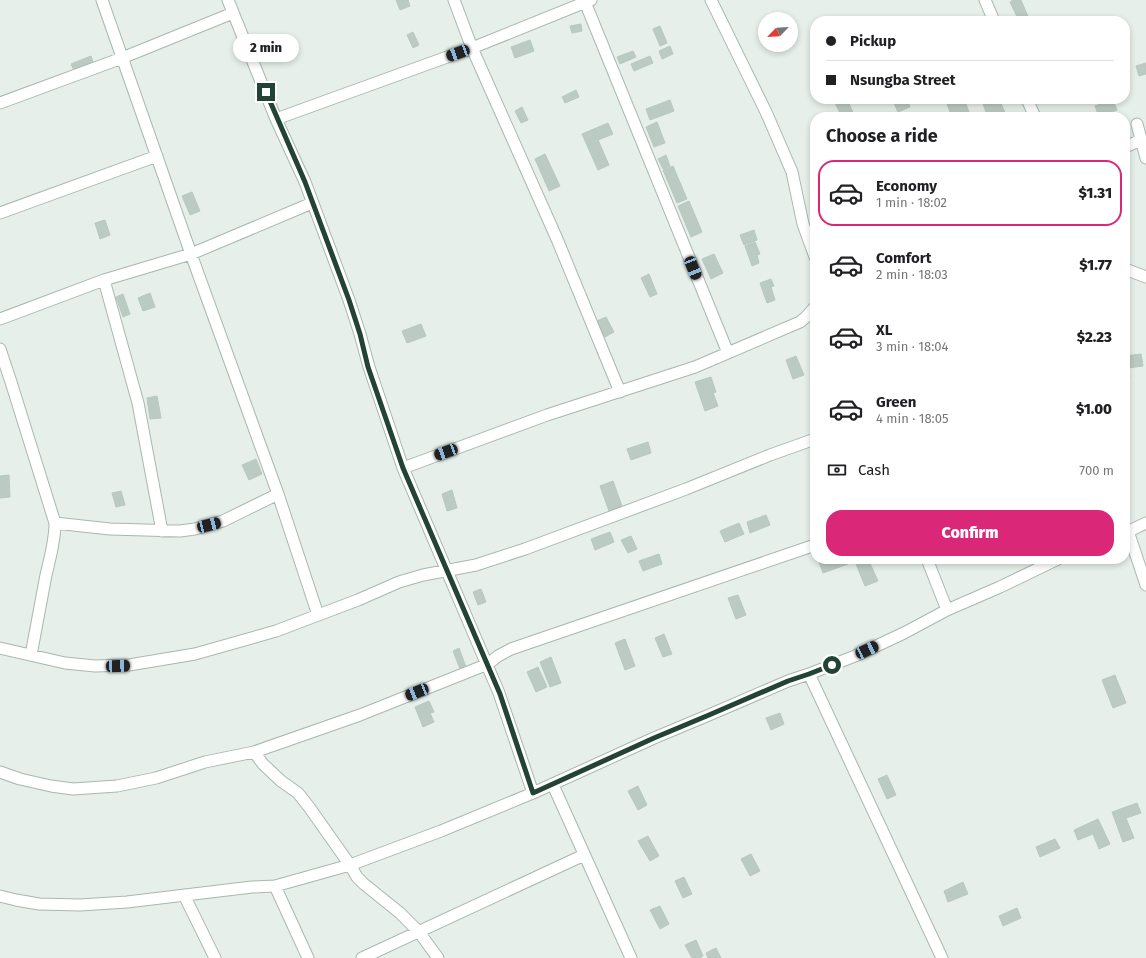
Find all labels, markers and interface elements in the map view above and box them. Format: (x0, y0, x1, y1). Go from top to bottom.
north arrow (758, 12, 798, 52)
map controls (758, 12, 798, 52)
text: Pickup (850, 32, 896, 50)
callout: 2 min (233, 34, 299, 62)
text: 2 min (250, 40, 282, 55)
car (445, 43, 471, 63)
text: Nsungba Street (850, 71, 956, 89)
route end (257, 83, 275, 101)
text: Choose a ride (826, 125, 938, 147)
icon: car (828, 175, 864, 211)
text: Economy (876, 177, 937, 195)
text: $1.31 (1079, 184, 1112, 202)
text: 1 min · 18:02 (876, 195, 947, 210)
icon: car (828, 247, 864, 283)
text: Comfort (876, 249, 932, 267)
car (683, 255, 703, 281)
text: $1.77 (1079, 256, 1112, 274)
text: 2 min · 18:03 (876, 267, 948, 282)
icon: car (828, 319, 864, 355)
text: XL (876, 321, 892, 339)
text: $2.23 (1077, 328, 1112, 346)
text: 3 min · 18:04 (876, 339, 948, 354)
icon: car (828, 391, 864, 427)
text: Green (876, 393, 916, 411)
text: $1.00 (1076, 400, 1112, 418)
text: 4 min · 18:05 (876, 411, 948, 426)
car (433, 442, 459, 462)
icon: cash (826, 459, 848, 481)
text: Cash (858, 461, 890, 479)
text: 700 m (1079, 463, 1114, 478)
button: Confirm (826, 510, 1114, 556)
car (196, 516, 222, 534)
car (854, 639, 880, 661)
route start (823, 656, 841, 674)
car (106, 660, 130, 672)
car (404, 682, 430, 702)

